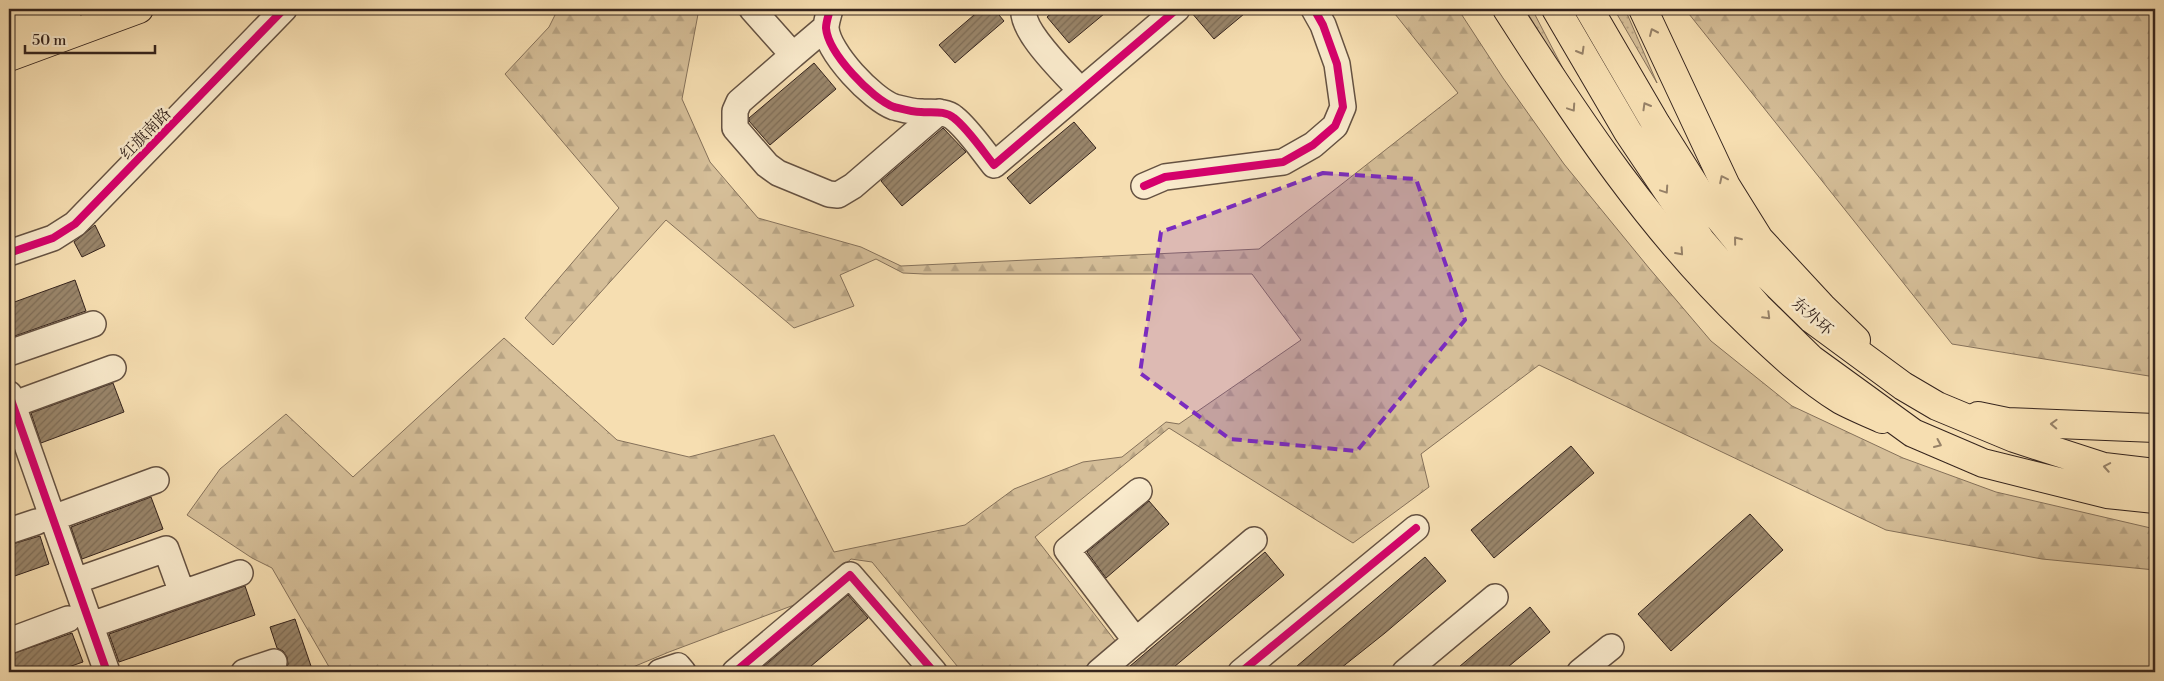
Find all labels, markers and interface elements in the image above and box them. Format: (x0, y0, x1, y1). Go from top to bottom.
scale bar (25, 22, 155, 54)
one-way arrow (1649, 28, 1660, 37)
text: 50 m (32, 31, 66, 50)
one-way arrow (1575, 45, 1585, 54)
one-way arrow (1566, 102, 1575, 112)
one-way arrow (1642, 102, 1652, 111)
street label: 红旗南路 (116, 104, 175, 164)
one-way arrow (1719, 175, 1729, 184)
one-way arrow (1659, 184, 1668, 193)
one-way arrow (1734, 236, 1743, 245)
one-way arrow (1674, 247, 1683, 256)
street label: 东外环 (1788, 293, 1837, 340)
one-way arrow (1762, 310, 1771, 319)
one-way arrow (2050, 419, 2058, 430)
one-way arrow (1933, 438, 1942, 448)
one-way arrow (2102, 463, 2111, 473)

